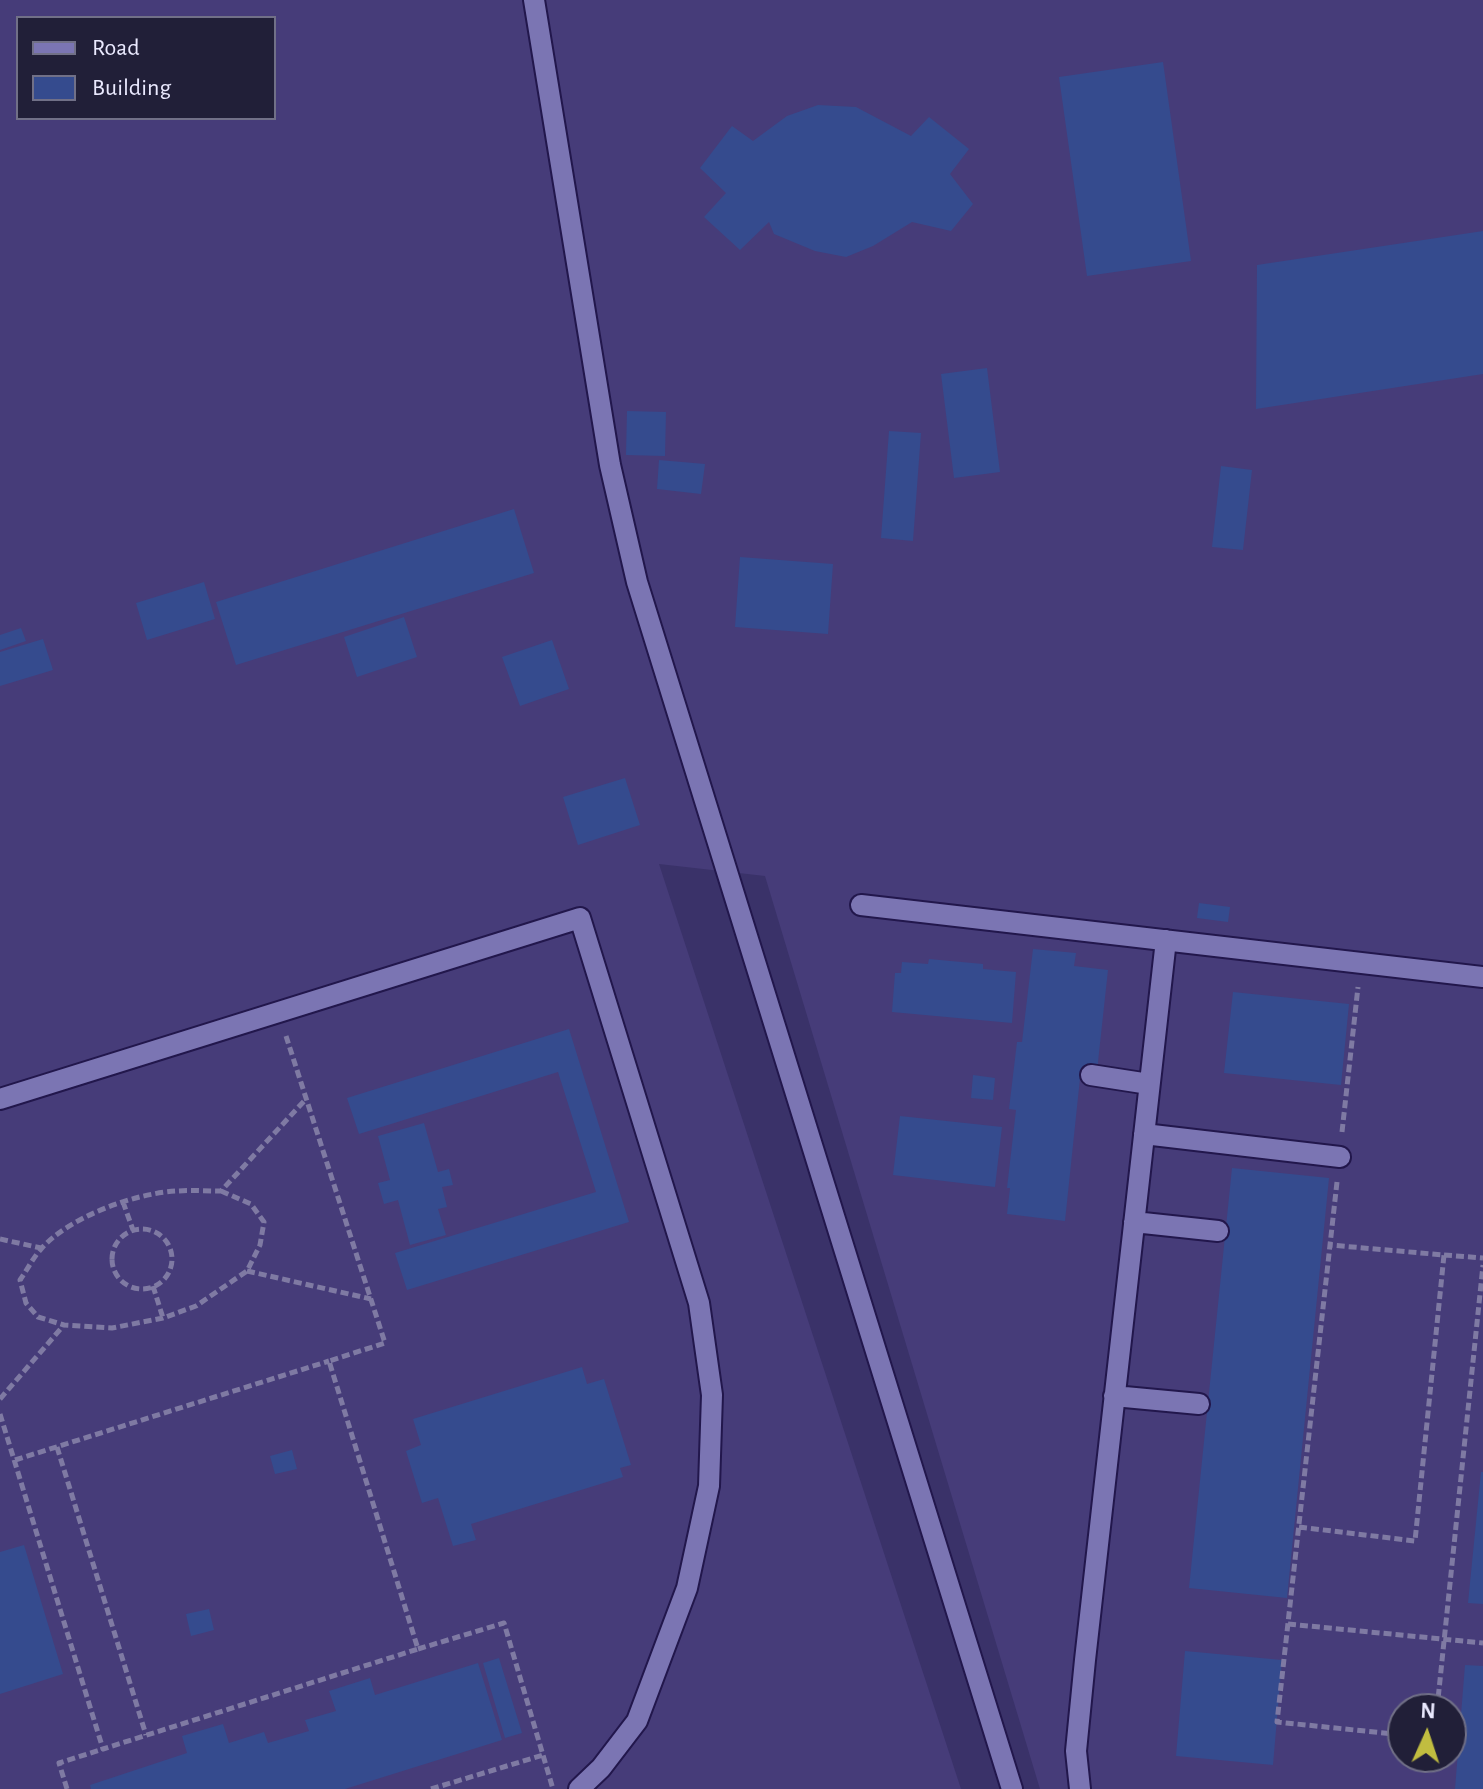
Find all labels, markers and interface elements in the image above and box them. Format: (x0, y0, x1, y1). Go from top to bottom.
legend (16, 16, 276, 120)
text: Road (92, 36, 140, 60)
text: Building (92, 76, 171, 100)
north arrow (1387, 1693, 1467, 1773)
text: N (1420, 1700, 1436, 1722)

